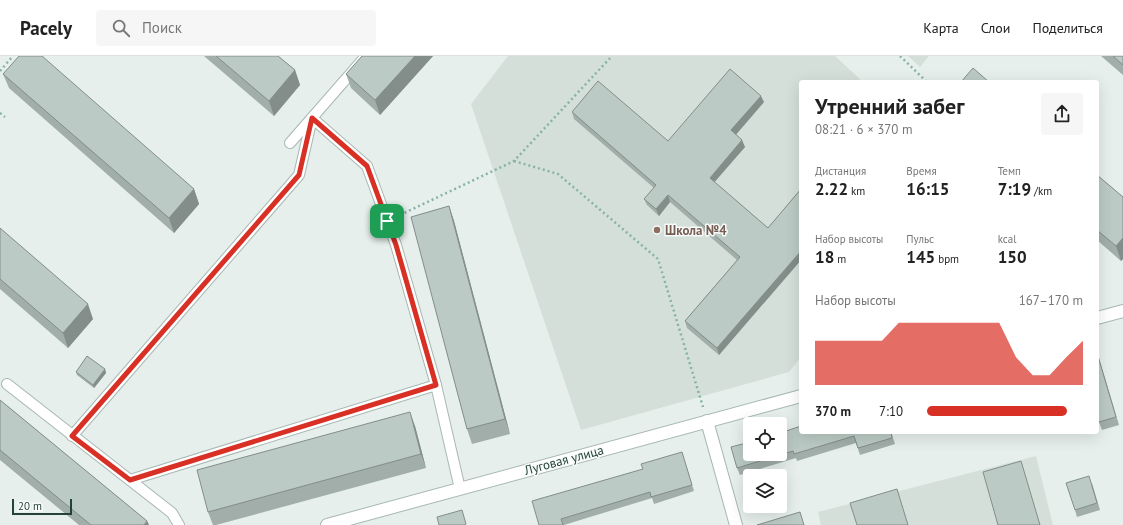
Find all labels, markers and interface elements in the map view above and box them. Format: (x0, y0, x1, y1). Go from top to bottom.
search box (96, 10, 376, 46)
text: Pacely (20, 16, 72, 40)
icon: search (110, 17, 132, 39)
text: Поиск (142, 18, 182, 37)
text: Карта (923, 19, 959, 37)
text: Слои (981, 19, 1010, 37)
text: Поделиться (1032, 19, 1103, 37)
text: Утренний забег (815, 92, 964, 120)
button: share (1041, 93, 1083, 135)
text: 08:21 · 6 × 370 m (815, 121, 912, 138)
text: Дистанция (815, 164, 866, 178)
text: Время (906, 164, 937, 178)
text: Темп (998, 164, 1021, 178)
text: 2.22 (815, 178, 848, 200)
text: 16:15 (906, 178, 949, 200)
text: 7:19 (998, 178, 1031, 200)
text: km (848, 184, 865, 198)
text: /km (1031, 184, 1052, 198)
pin (370, 204, 404, 238)
icon: arrive (376, 210, 398, 232)
place label: Школа №4 (665, 222, 727, 239)
marker: Школа №4 (652, 225, 662, 235)
text: Набор высоты (815, 232, 883, 246)
text: Пульс (906, 232, 934, 246)
text: kcal (998, 232, 1016, 246)
text: 18 (815, 246, 834, 268)
text: 145 (906, 246, 935, 268)
text: 150 (998, 246, 1027, 268)
text: m (834, 252, 846, 266)
text: bpm (935, 252, 959, 266)
text: Набор высоты (815, 292, 896, 309)
text: 167–170 m (1019, 292, 1083, 309)
text: 370 m (815, 403, 851, 420)
text: 7:10 (879, 403, 903, 420)
map controls (743, 417, 787, 513)
button: locate (743, 417, 787, 461)
street label: Луговая улица (522, 441, 606, 479)
button: layers (743, 469, 787, 513)
scale bar (12, 497, 72, 516)
text: 20 m (18, 499, 42, 513)

